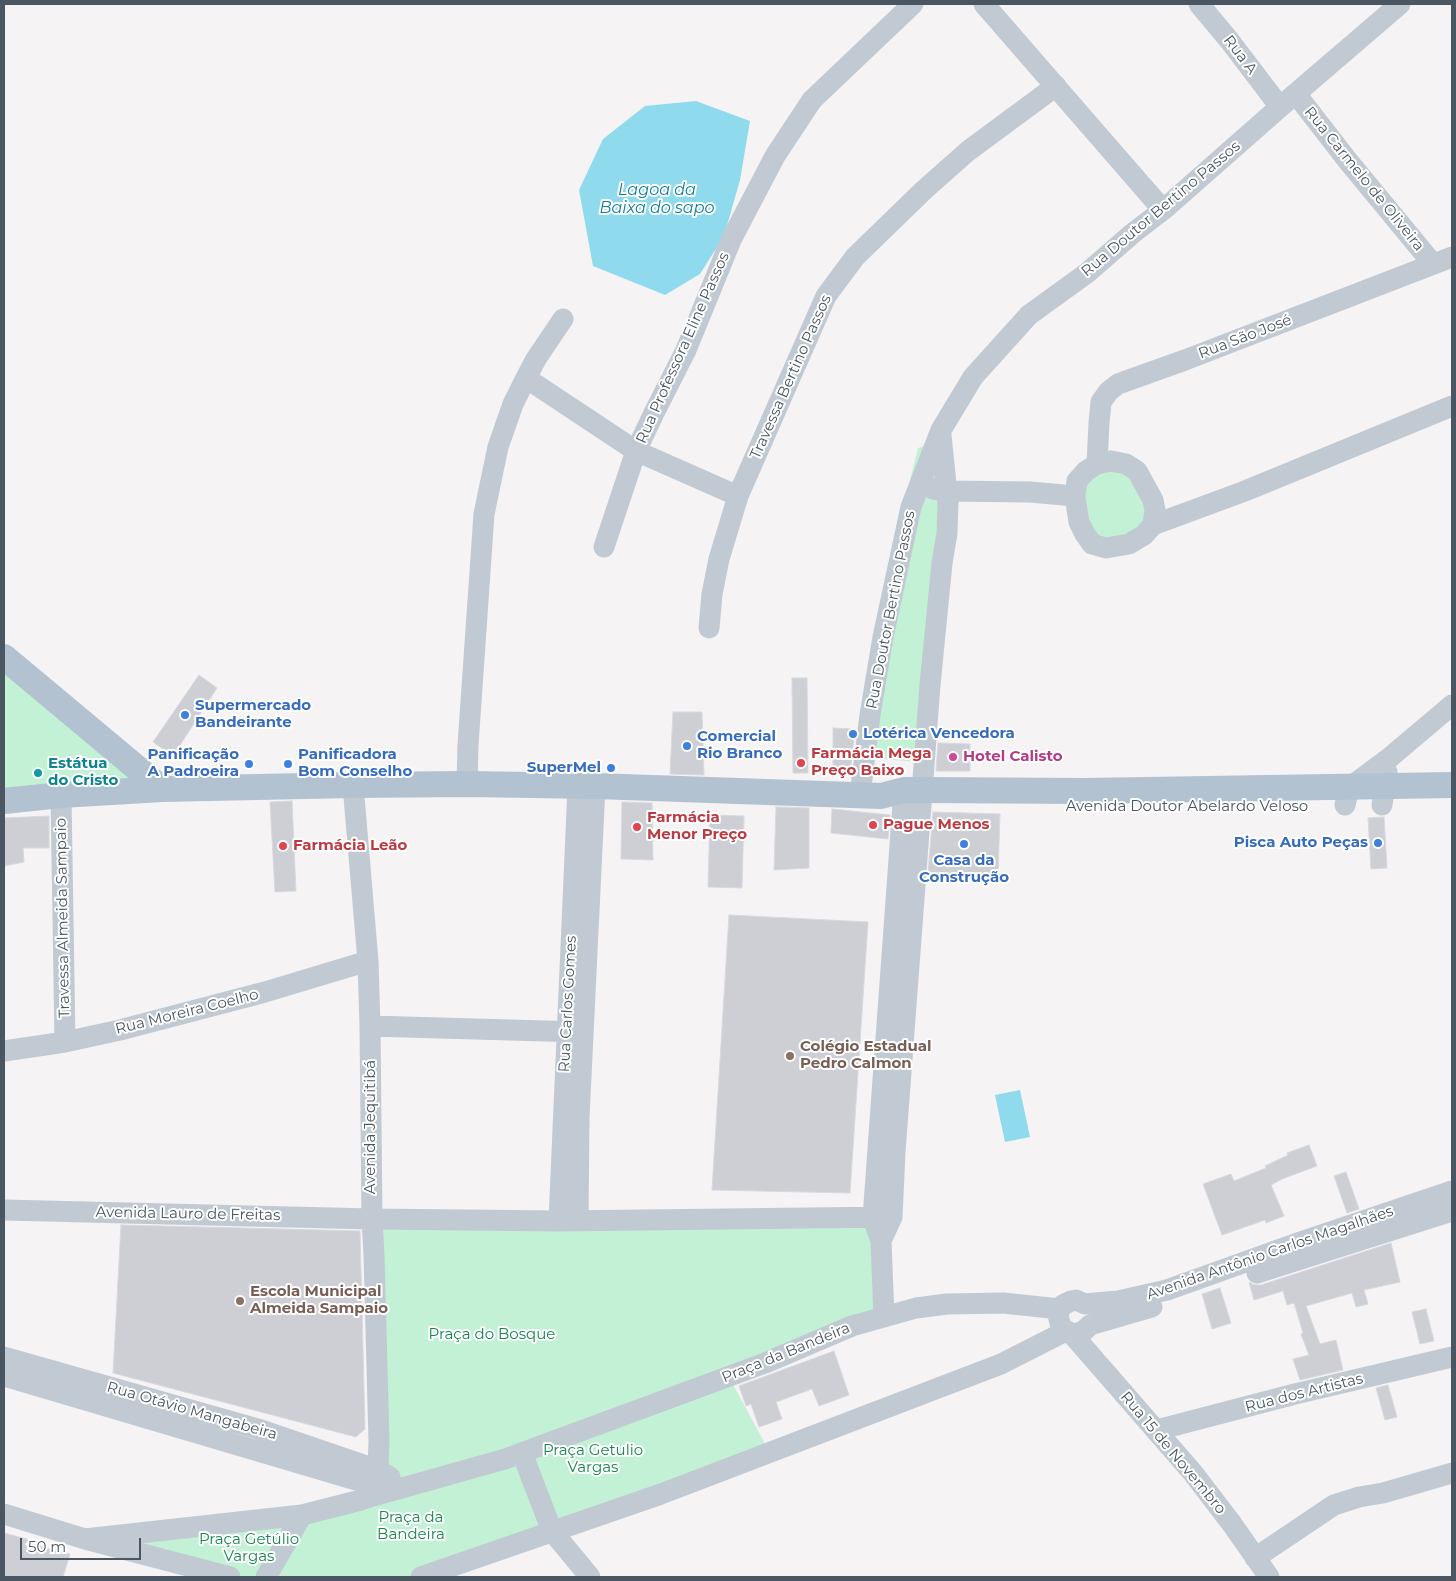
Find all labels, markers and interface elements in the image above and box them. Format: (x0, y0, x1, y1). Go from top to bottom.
street label: Rua A (1219, 32, 1261, 78)
street label: Rua Carmelo de Oliveira (1300, 103, 1428, 255)
street label: Rua Doutor Bertino Passos (1078, 137, 1244, 281)
water label: Lagoa da Baixa do sapo (599, 180, 715, 218)
street label: Rua Professora Eline Passos (633, 250, 733, 446)
street label: Travessa Bertino Passos (747, 292, 835, 462)
street label: Rua São José (1196, 311, 1294, 363)
street label: Rua Doutor Bertino Passos (863, 509, 919, 711)
place label: Supermercado Bandeirante (195, 697, 311, 732)
marker: Supermercado Bandeirante (179, 709, 191, 721)
place label: Lotérica Vencedora (863, 725, 1015, 743)
place label: Comercial Rio Branco (697, 728, 782, 763)
marker: Lotérica Vencedora (847, 728, 859, 740)
marker: Comercial Rio Branco (681, 740, 693, 752)
place label: Farmácia Mega Preço Baixo (811, 745, 931, 780)
place label: Panificação A Padroeira (148, 746, 239, 781)
place label: Panificadora Bom Conselho (298, 746, 412, 781)
place label: Hotel Calisto (963, 748, 1063, 766)
marker: Hotel Calisto (947, 751, 959, 763)
place label: Estátua do Cristo (48, 755, 118, 790)
marker: Farmácia Mega Preço Baixo (795, 757, 807, 769)
marker: Panificação A Padroeira (243, 758, 255, 770)
marker: Panificadora Bom Conselho (282, 758, 294, 770)
place label: SuperMel (527, 759, 601, 777)
marker: SuperMel (605, 762, 617, 774)
marker: Estátua do Cristo (32, 767, 44, 779)
street label: Avenida Doutor Abelardo Veloso (1066, 798, 1308, 816)
place label: Farmácia Menor Preço (647, 809, 747, 844)
place label: Pague Menos (883, 816, 990, 834)
street label: Travessa Almeida Sampaio (52, 818, 74, 1018)
marker: Pague Menos (867, 819, 879, 831)
marker: Farmácia Menor Preço (631, 821, 643, 833)
place label: Pisca Auto Peças (1234, 834, 1368, 852)
place label: Farmácia Leão (293, 837, 407, 855)
marker: Pisca Auto Peças (1372, 837, 1384, 849)
marker: Casa da Construção (958, 838, 970, 850)
marker: Farmácia Leão (277, 840, 289, 852)
place label: Casa da Construção (919, 852, 1009, 887)
street label: Rua Carlos Gomes (555, 935, 581, 1073)
street label: Rua Moreira Coelho (114, 986, 260, 1038)
place label: Colégio Estadual Pedro Calmon (800, 1038, 931, 1073)
marker: Colégio Estadual Pedro Calmon (784, 1050, 796, 1062)
street label: Avenida Jequitibá (362, 1060, 380, 1194)
street label: Avenida Antônio Carlos Magalhães (1144, 1202, 1396, 1304)
street label: Avenida Lauro de Freitas (96, 1203, 280, 1225)
place label: Escola Municipal Almeida Sampaio (250, 1283, 388, 1318)
marker: Escola Municipal Almeida Sampaio (234, 1295, 246, 1307)
street label: Praça da Bandeira (719, 1319, 853, 1387)
park label: Praça do Bosque (429, 1326, 555, 1344)
street label: Rua dos Artistas (1243, 1370, 1365, 1416)
street label: Rua Otávio Mangabeira (105, 1378, 279, 1444)
street label: Rua 15 de Novembro (1116, 1388, 1230, 1518)
park label: Praça Getulio Vargas (543, 1442, 643, 1477)
park label: Praça da Bandeira (377, 1509, 445, 1544)
scale bar (22, 1528, 144, 1560)
park label: Praça Getúlio Vargas (199, 1531, 299, 1566)
text: 50 m (28, 1537, 66, 1556)

